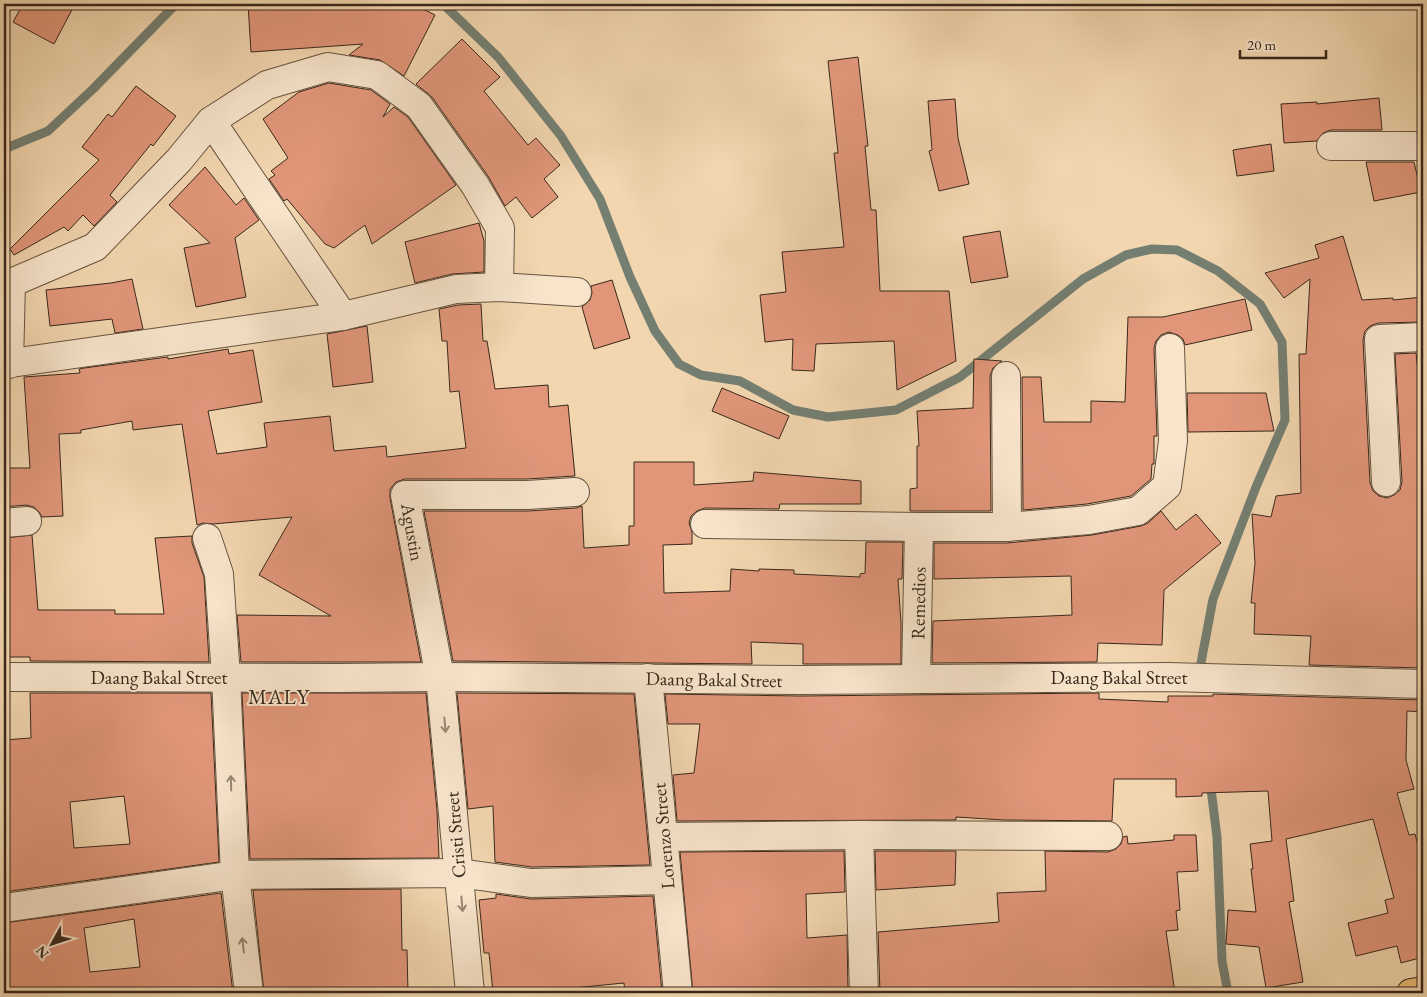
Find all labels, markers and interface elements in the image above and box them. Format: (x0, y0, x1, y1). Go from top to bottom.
scale bar (1240, 28, 1326, 60)
text: 20 m (1247, 35, 1276, 54)
street label: Agustin (395, 500, 430, 563)
street label: Remedios (905, 566, 932, 640)
street label: Daang Bakal Street (91, 665, 227, 690)
street label: Daang Bakal Street (1051, 665, 1187, 690)
street label: Daang Bakal Street (645, 666, 783, 693)
district label: MALY (248, 683, 311, 710)
one-way arrow (440, 717, 449, 733)
one-way arrow (226, 775, 236, 792)
street label: Lorenzo Street (646, 782, 681, 890)
street label: Cristi Street (439, 791, 472, 879)
one-way arrow (457, 896, 467, 912)
north arrow (28, 920, 78, 970)
one-way arrow (238, 937, 248, 953)
text: N (31, 942, 53, 962)

